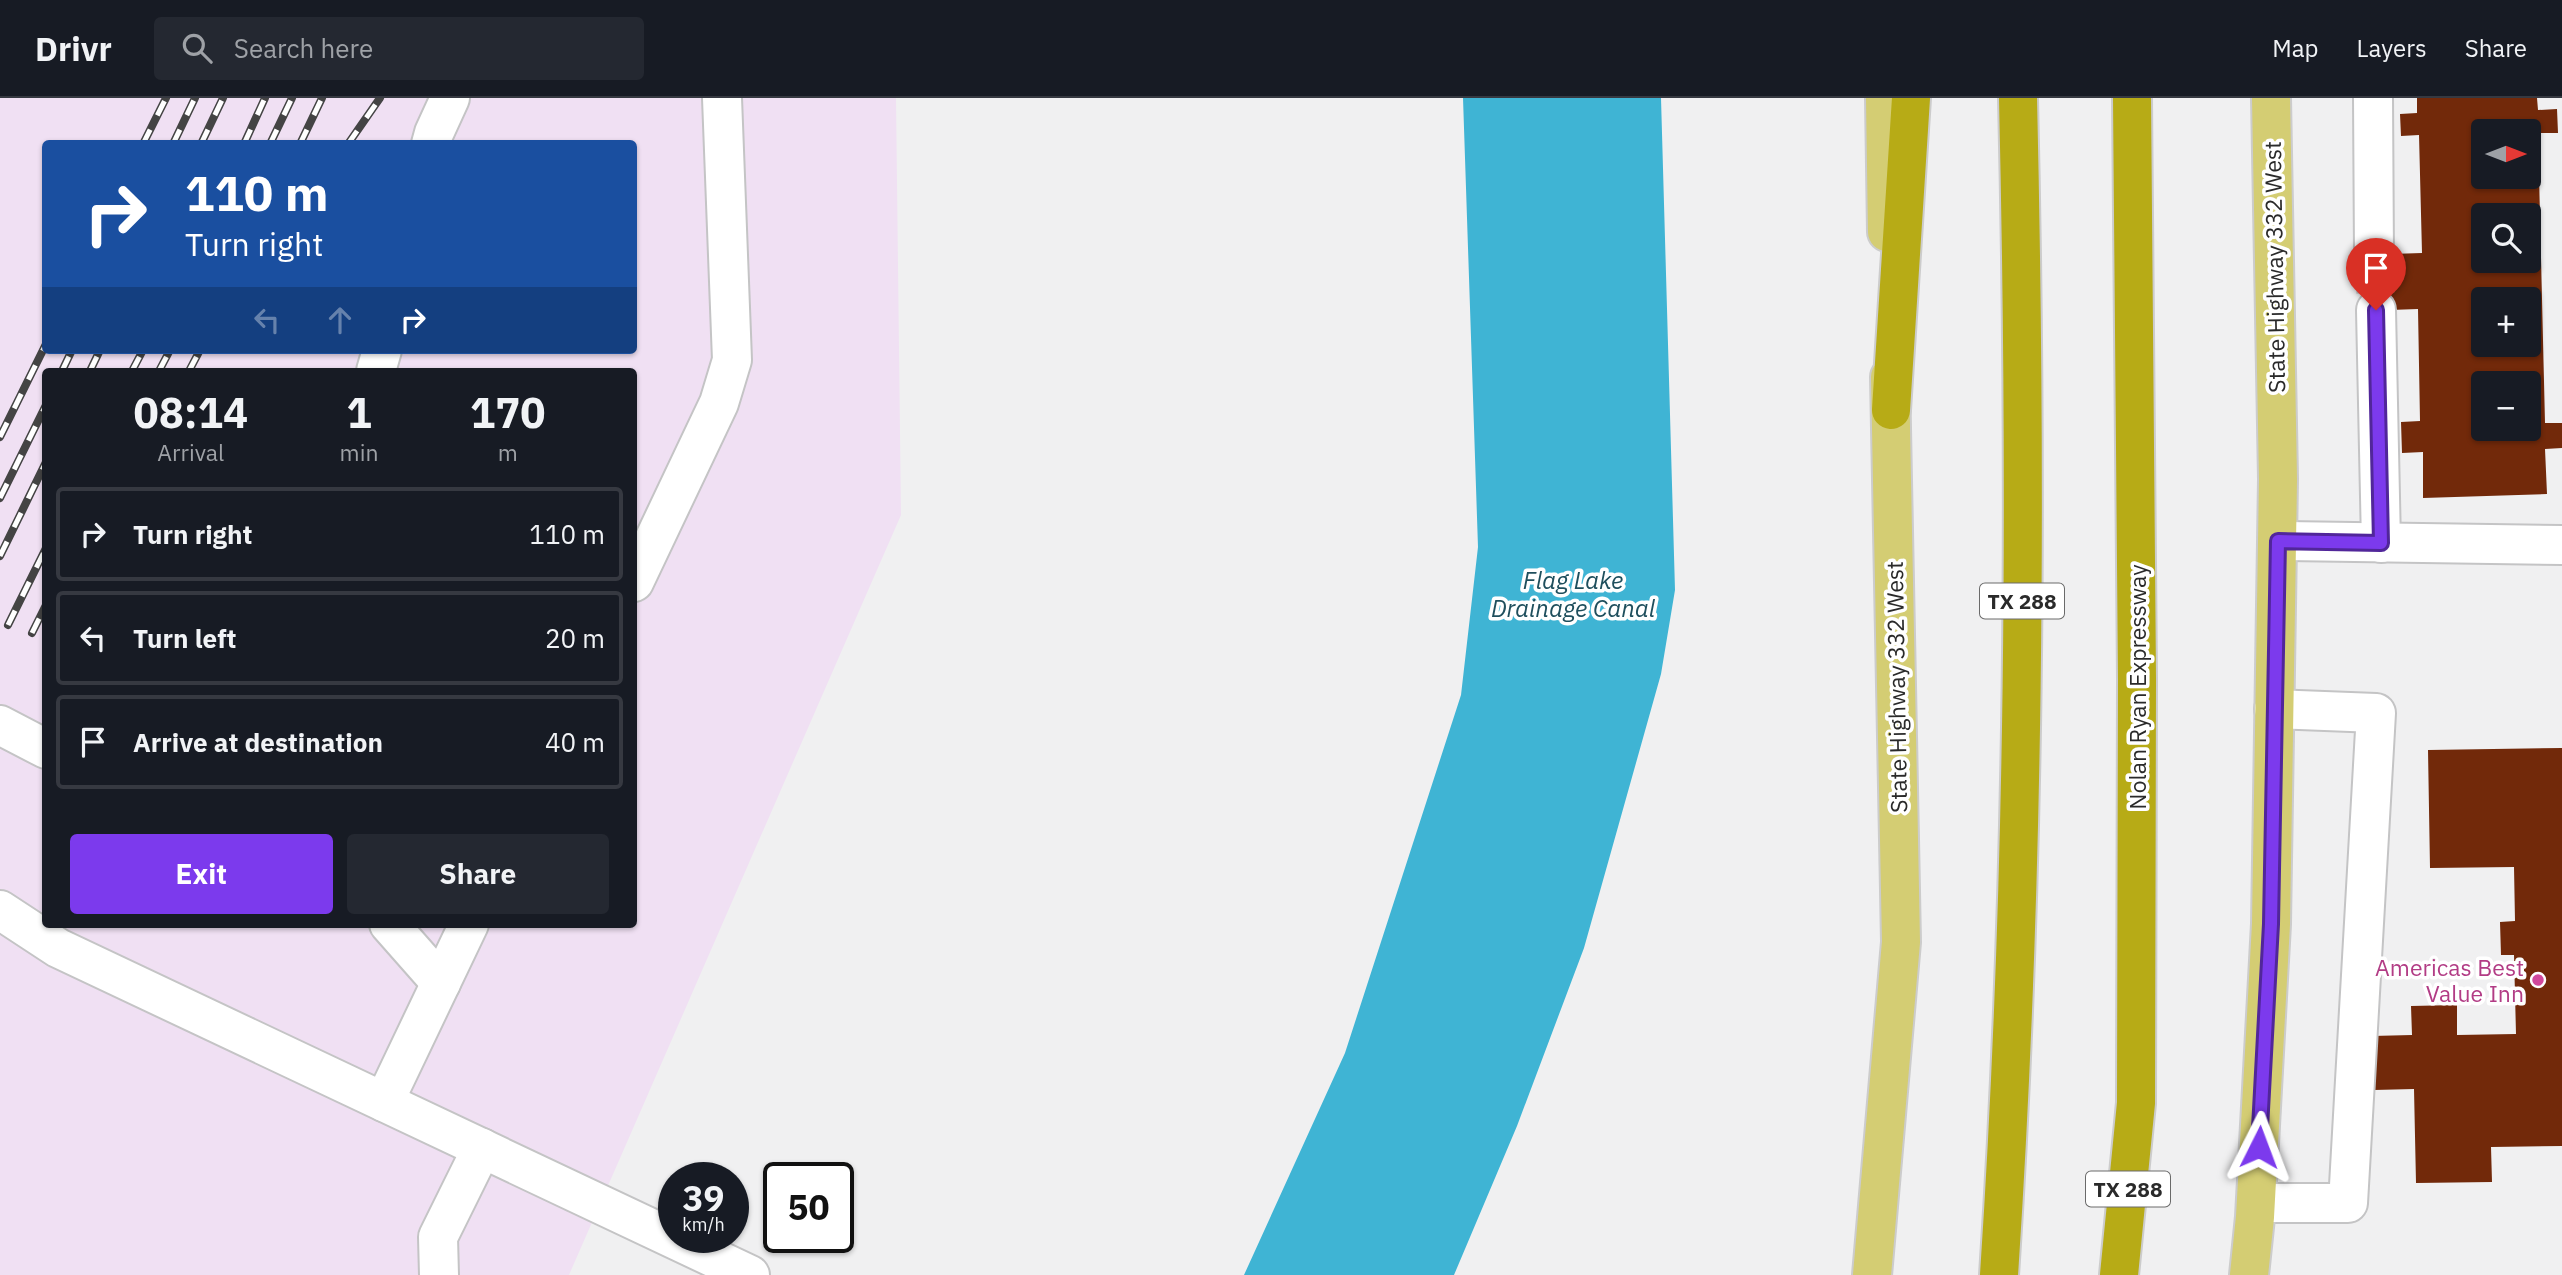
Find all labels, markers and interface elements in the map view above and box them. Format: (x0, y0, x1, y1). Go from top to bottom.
search box (154, 17, 644, 80)
text: Drivr (35, 27, 112, 70)
icon: search (178, 29, 216, 67)
text: Search here (234, 31, 373, 65)
text: Map (2272, 32, 2319, 64)
text: Layers (2357, 32, 2427, 64)
text: Share (2465, 32, 2527, 64)
north arrow (2471, 119, 2541, 189)
map controls (2471, 119, 2541, 441)
street label: State Highway 332 West (2257, 141, 2291, 393)
text: 110 m (185, 161, 329, 224)
icon: right (70, 168, 161, 259)
button: search (2471, 203, 2541, 273)
text: Turn right (185, 223, 323, 265)
pin (2346, 238, 2406, 310)
icon: arrive (2357, 249, 2395, 287)
button: + (2471, 287, 2541, 357)
icon: left (248, 301, 286, 339)
icon: ahead (321, 301, 359, 339)
icon: right (394, 301, 432, 339)
button: − (2471, 371, 2541, 441)
text: 08:14 (133, 385, 248, 440)
text: 1 (346, 385, 372, 440)
text: 170 (470, 385, 546, 440)
text: Arrival (157, 437, 224, 467)
text: min (340, 437, 378, 467)
text: m (498, 437, 518, 467)
icon: right (74, 515, 112, 553)
text: Turn right (133, 517, 252, 551)
text: 110 m (529, 517, 605, 551)
street label: State Highway 332 West (1879, 561, 1913, 813)
water label: Flag Lake Drainage Canal (1491, 564, 1656, 624)
street label: Nolan Ryan Expressway (2122, 564, 2152, 810)
road number: TX 288 (1980, 584, 2064, 618)
icon: left (74, 619, 112, 657)
text: Turn left (133, 621, 236, 655)
text: 20 m (545, 621, 605, 655)
icon: arrive (74, 723, 112, 761)
text: Arrive at destination (133, 725, 383, 759)
text: 40 m (545, 725, 605, 759)
button: Exit (70, 834, 333, 914)
button: Share (347, 834, 609, 914)
place label: Americas Best Value Inn (2375, 952, 2524, 1008)
marker: Americas Best Value Inn (2530, 972, 2546, 988)
position arrow (2222, 1110, 2296, 1184)
speed limit sign: 50 (763, 1162, 854, 1253)
road number: TX 288 (2086, 1172, 2170, 1206)
text: 39 (682, 1175, 725, 1221)
text: km/h (682, 1213, 725, 1236)

